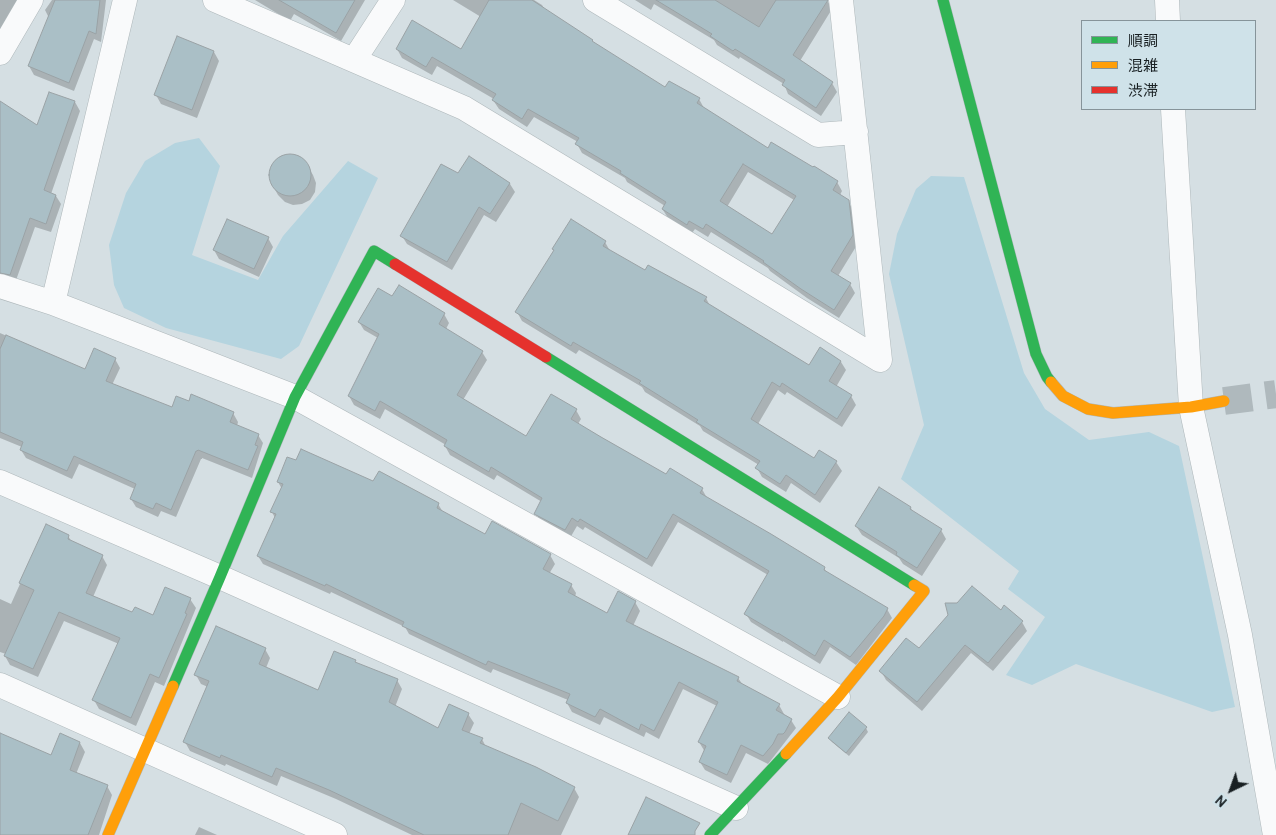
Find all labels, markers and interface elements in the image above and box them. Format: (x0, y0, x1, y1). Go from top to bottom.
legend (1081, 20, 1256, 110)
text: 順調 (1128, 32, 1158, 50)
text: 混雑 (1128, 57, 1158, 75)
text: 渋滞 (1128, 82, 1158, 100)
north arrow (1206, 765, 1256, 815)
text: N (1211, 791, 1231, 811)

